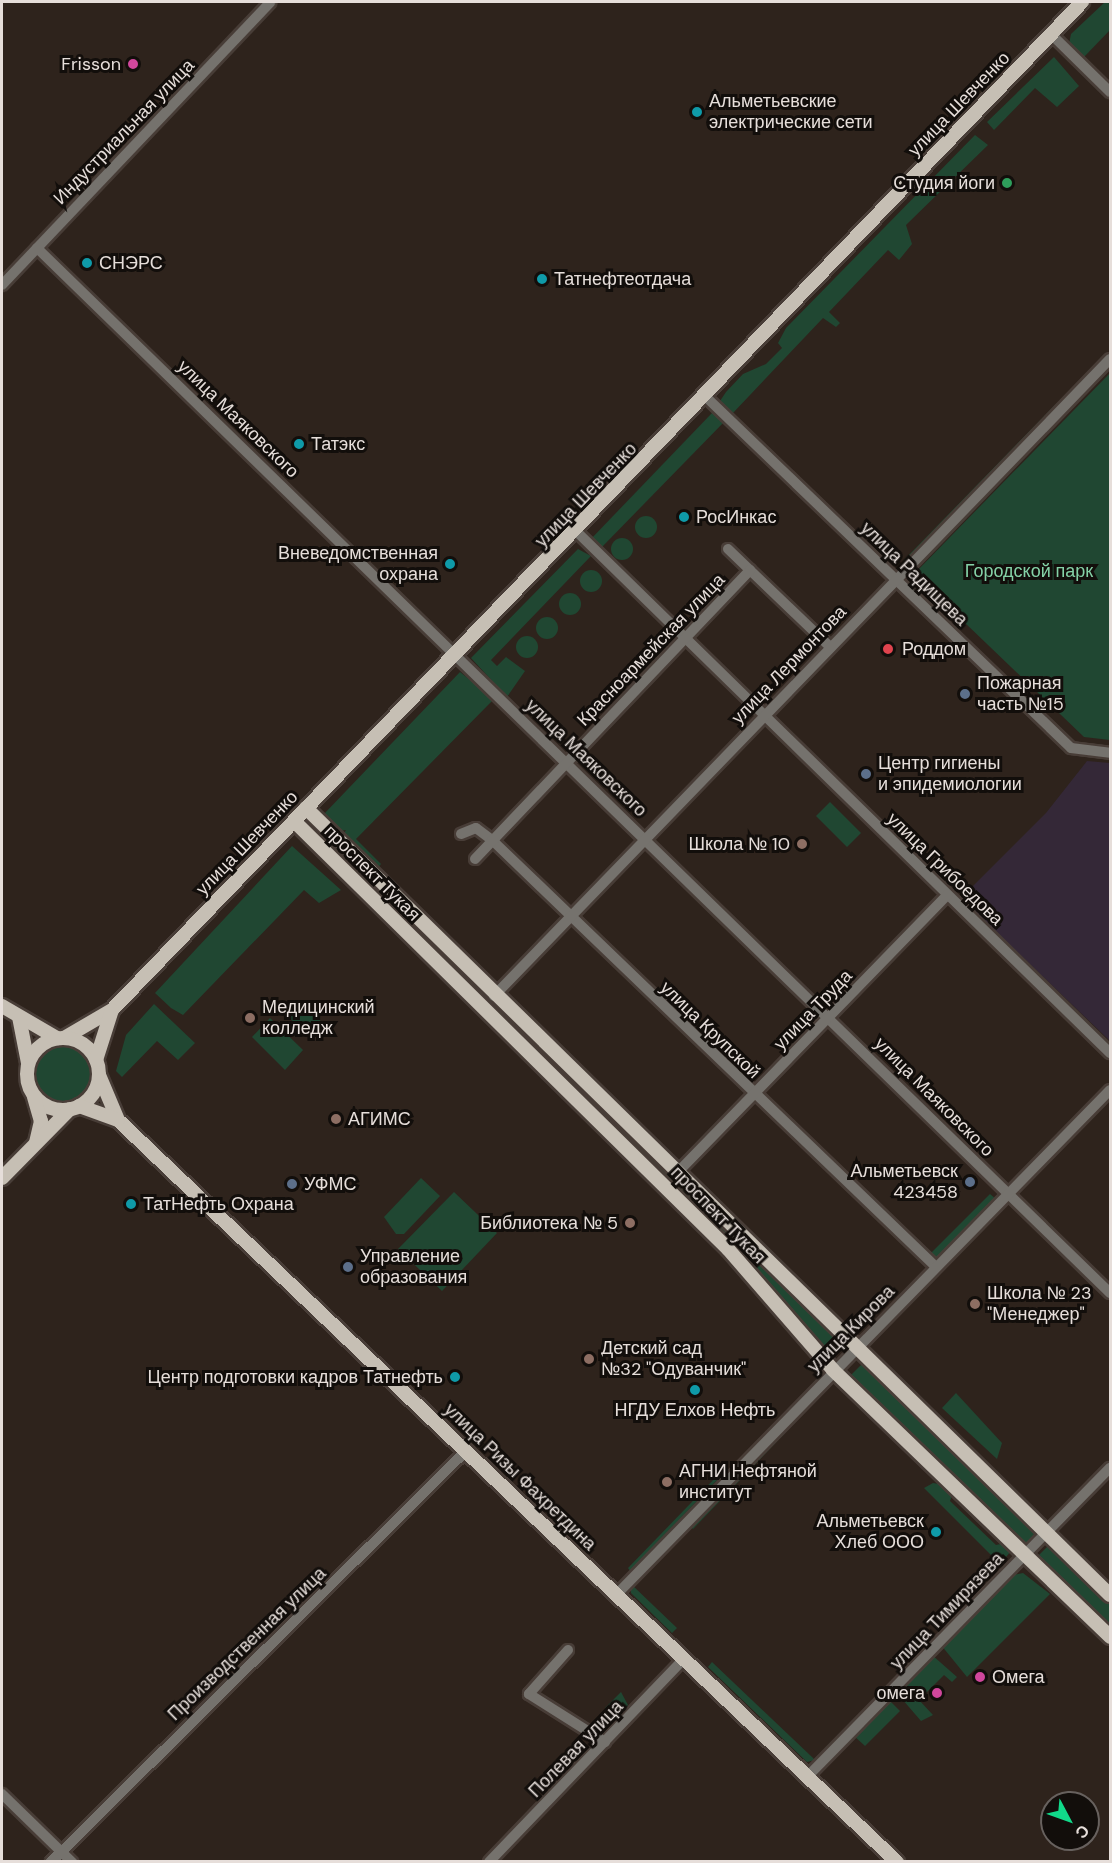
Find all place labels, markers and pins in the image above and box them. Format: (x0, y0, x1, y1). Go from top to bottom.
place label: Frisson (61, 53, 121, 75)
marker: Frisson (126, 57, 140, 71)
place label: Альметьевские электрические сети (709, 91, 873, 134)
marker: Альметьевские электрические сети (690, 105, 704, 119)
place label: Студия йоги (893, 172, 995, 194)
marker: Студия йоги (1000, 176, 1014, 190)
place label: СНЭРС (99, 252, 163, 274)
marker: СНЭРС (80, 256, 94, 270)
place label: Татнефтеотдача (554, 268, 691, 290)
marker: Татнефтеотдача (535, 272, 549, 286)
place label: Татэкс (311, 433, 365, 455)
marker: Татэкс (292, 437, 306, 451)
place label: РосИнкас (696, 506, 776, 528)
marker: РосИнкас (677, 510, 691, 524)
place label: Вневедомственная охрана (278, 543, 438, 586)
marker: Вневедомственная охрана (443, 557, 457, 571)
place label: Роддом (902, 638, 966, 660)
marker: Роддом (879, 640, 897, 658)
place label: Пожарная часть №15 (977, 673, 1064, 716)
marker: Пожарная часть №15 (958, 687, 972, 701)
place label: Центр гигиены и эпидемиологии (878, 753, 1022, 795)
marker: Центр гигиены и эпидемиологии (859, 767, 873, 781)
place label: Школа № 10 (688, 833, 790, 855)
marker: Школа № 10 (795, 837, 809, 851)
place label: Медицинский колледж (262, 997, 375, 1040)
marker: Медицинский колледж (243, 1011, 257, 1025)
place label: АГИМС (348, 1108, 411, 1130)
marker: АГИМС (329, 1112, 343, 1126)
place label: Альметьевск 423458 (850, 1161, 958, 1204)
place label: УФМС (304, 1173, 357, 1195)
marker: Альметьевск 423458 (963, 1175, 977, 1189)
marker: УФМС (285, 1177, 299, 1191)
place label: ТатНефть Охрана (143, 1193, 294, 1215)
marker: ТатНефть Охрана (124, 1197, 138, 1211)
place label: Библиотека № 5 (480, 1212, 618, 1234)
marker: Библиотека № 5 (623, 1216, 637, 1230)
place label: Управление образования (360, 1246, 467, 1288)
marker: Управление образования (341, 1260, 355, 1274)
place label: Школа № 23 "Менеджер" (987, 1283, 1092, 1326)
marker: Школа № 23 "Менеджер" (968, 1297, 982, 1311)
place label: Детский сад №32 "Одуванчик" (601, 1338, 746, 1380)
marker: Детский сад №32 "Одуванчик" (582, 1352, 596, 1366)
place label: Центр подготовки кадров Татнефть (148, 1366, 443, 1388)
marker: Центр подготовки кадров Татнефть (448, 1370, 462, 1384)
marker: НГДУ Елхов Нефть (688, 1383, 702, 1397)
place label: НГДУ Елхов Нефть (615, 1399, 775, 1421)
place label: АГНИ Нефтяной институт (679, 1461, 817, 1504)
marker: АГНИ Нефтяной институт (660, 1475, 674, 1489)
place label: Альметьевск Хлеб ООО (816, 1511, 924, 1553)
marker: Альметьевск Хлеб ООО (929, 1525, 943, 1539)
place label: Омега (992, 1666, 1045, 1688)
marker: Омега (973, 1670, 987, 1684)
place label: омега (876, 1682, 925, 1704)
marker: омега (930, 1686, 944, 1700)

